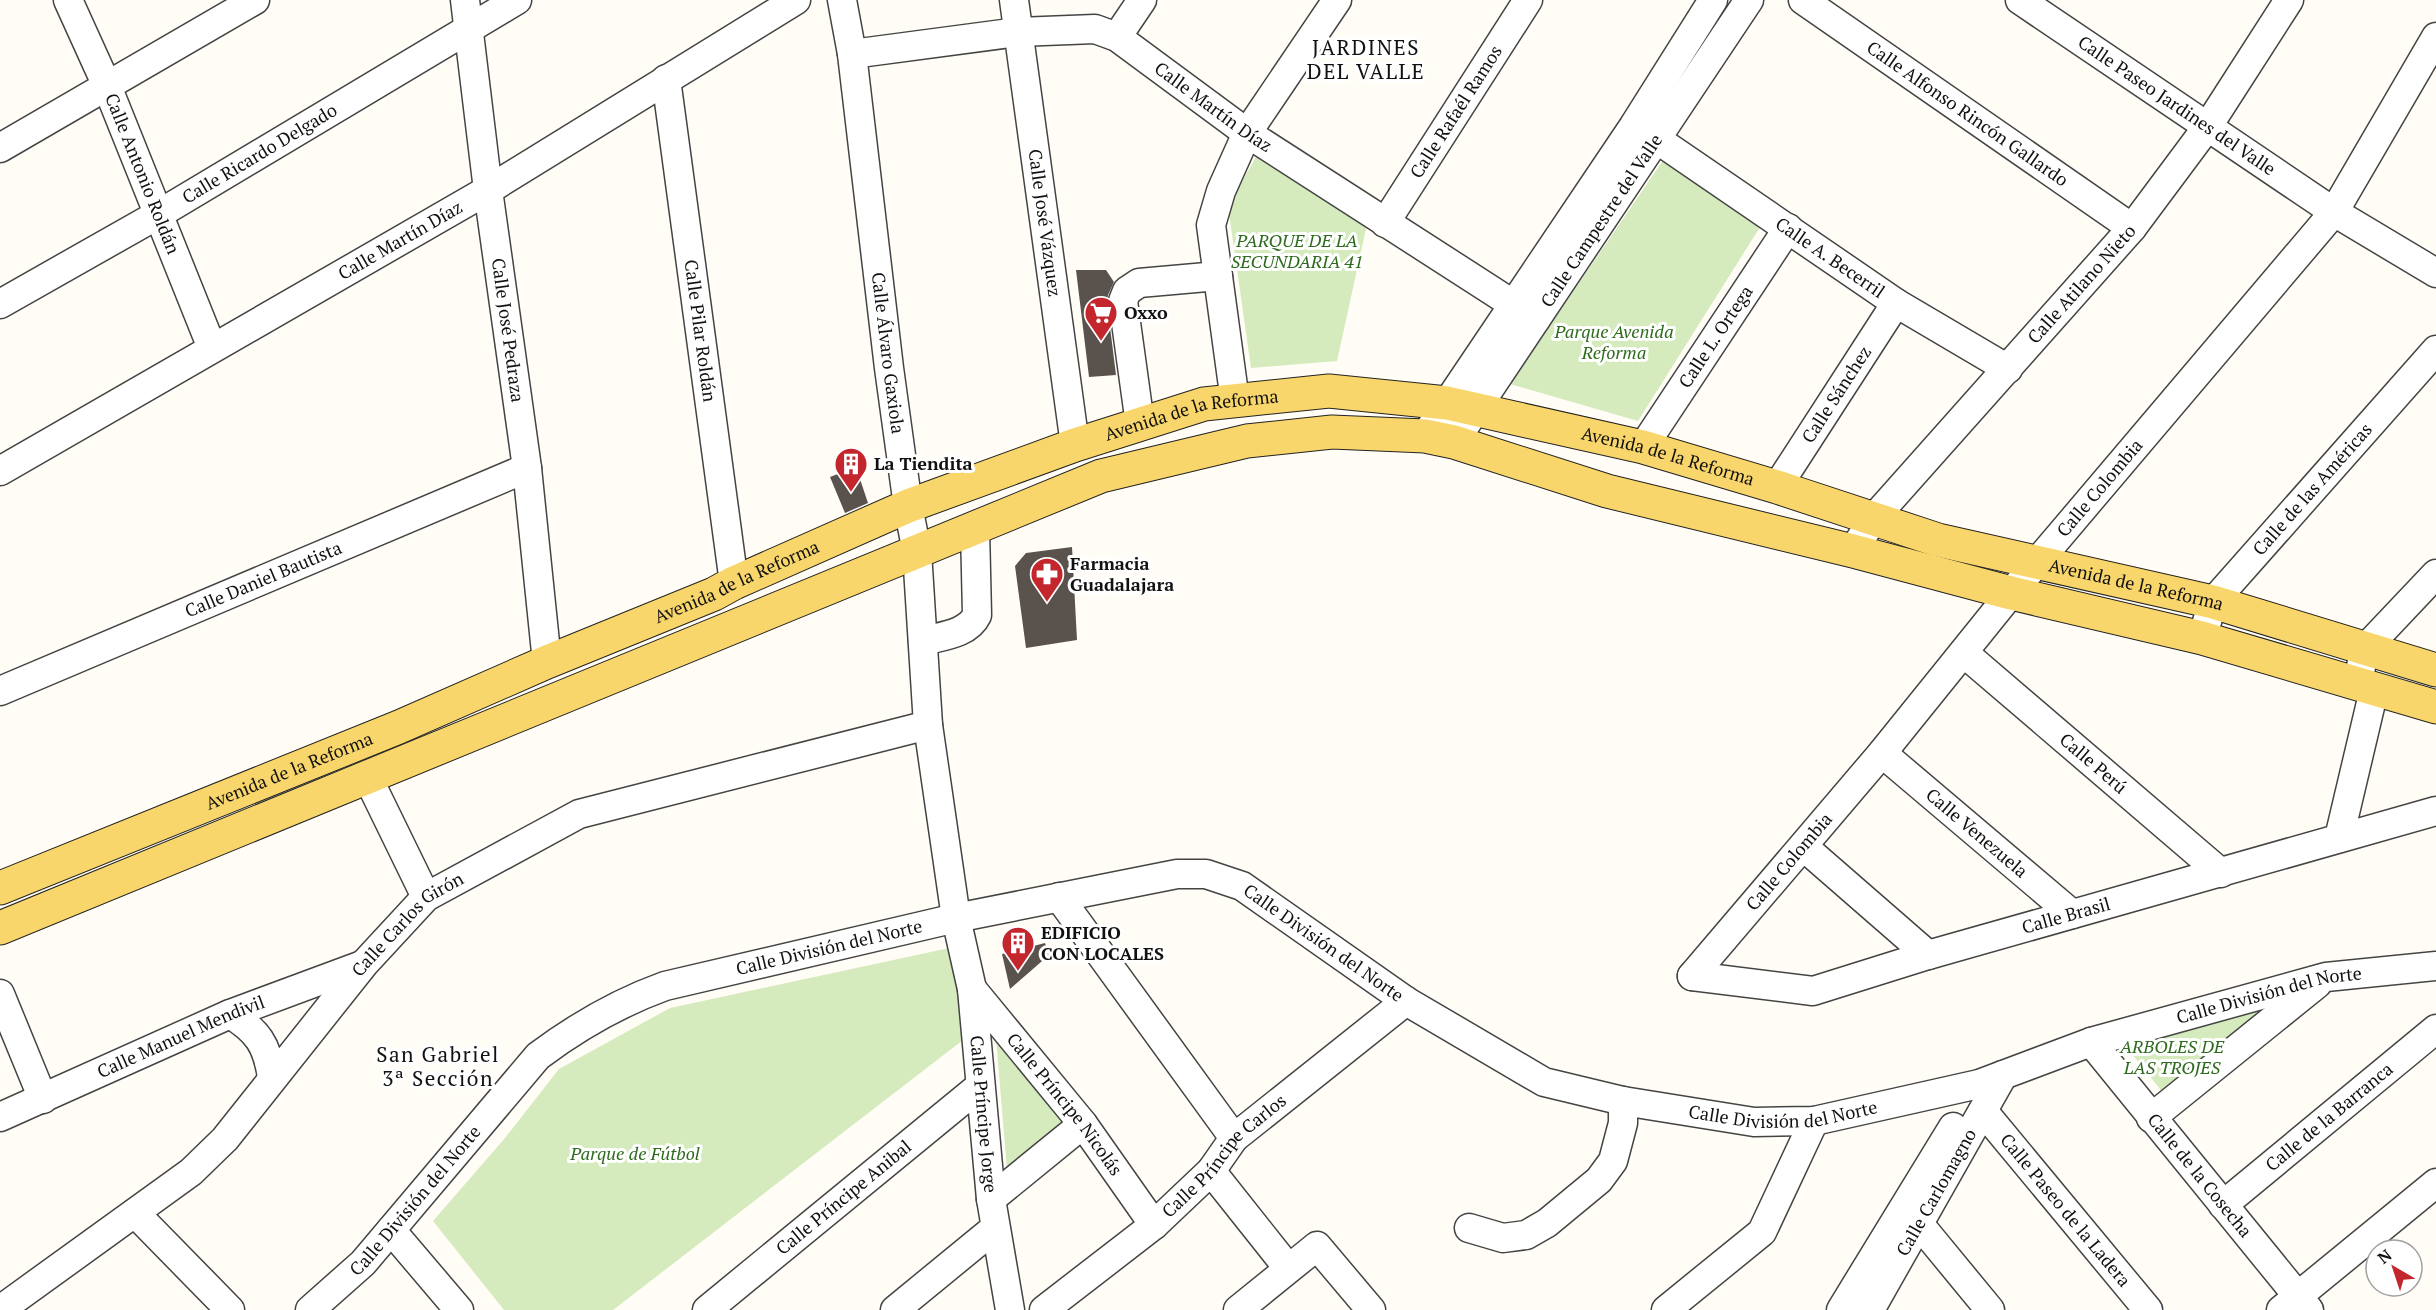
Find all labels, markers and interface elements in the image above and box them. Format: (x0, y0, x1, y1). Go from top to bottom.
street label: Calle Paseo Jardines del Valle (2074, 30, 2281, 180)
district label: JARDINES DEL VALLE (1307, 33, 1425, 85)
street label: Calle Alfonso Rincón Gallardo (1862, 35, 2073, 191)
street label: Calle Rafaél Ramos (1404, 40, 1507, 182)
street label: Calle Martín Díaz (1150, 56, 1277, 157)
street label: Calle Antonio Roldán (100, 90, 186, 258)
street label: Calle Ricardo Delgado (177, 97, 341, 209)
street label: Calle Campestre del Valle (1534, 129, 1667, 311)
street label: Calle José Vázquez (1024, 147, 1068, 298)
street label: Calle Martín Díaz (333, 194, 466, 285)
street label: Calle A. Becerril (1771, 211, 1890, 303)
street label: Calle Atilano Nieto (2022, 219, 2141, 348)
park label: PARQUE DE LA SECUNDARIA 41 (1231, 228, 1363, 273)
street label: Calle José Pedraza (487, 256, 531, 404)
street label: Calle Pilar Roldán (679, 258, 722, 403)
street label: Calle Álvaro Gaxiola (867, 271, 911, 435)
street label: Calle L. Ortega (1672, 281, 1758, 392)
supermarket icon: Oxxo (1083, 295, 1119, 342)
place label: Oxxo (1124, 300, 1168, 324)
park label: Parque Avenida Reforma (1553, 319, 1674, 364)
street label: Calle Sánchez (1796, 341, 1876, 447)
street label: Avenida de la Reforma (1101, 383, 1279, 446)
street label: Calle de las Américas (2247, 417, 2377, 560)
street label: Avenida de la Reforma (1579, 421, 1757, 491)
street label: Calle Colombia (2051, 433, 2148, 542)
building icon: La Tiendita (833, 446, 869, 493)
place label: La Tiendita (874, 451, 973, 475)
street label: Avenida de la Reforma (650, 534, 823, 628)
street label: Calle Daniel Bautista (181, 535, 345, 622)
place label: Farmacia Guadalajara (1070, 551, 1174, 596)
street label: Avenida de la Reforma (2047, 552, 2227, 616)
pharmacy icon: Farmacia Guadalajara (1029, 556, 1065, 603)
street label: Avenida de la Reforma (202, 726, 376, 815)
street label: Calle Perú (2055, 727, 2133, 798)
street label: Calle Venezuela (1921, 782, 2033, 882)
street label: Calle Colombia (1740, 807, 1837, 915)
street label: Calle Carlos Girón (346, 866, 468, 981)
street label: Calle División del Norte (1239, 878, 1409, 1007)
street label: Calle Brasil (2019, 891, 2113, 939)
street label: Calle División del Norte (733, 913, 924, 980)
place label: EDIFICIO CON LOCALES (1041, 920, 1164, 965)
building icon: EDIFICIO CON LOCALES (1000, 925, 1036, 972)
street label: Calle División del Norte (2173, 960, 2363, 1029)
street label: Calle Manuel Mendivil (93, 989, 268, 1083)
street label: Calle Príncipe Nicolás (1002, 1027, 1129, 1180)
street label: Calle Príncipe Jorge (965, 1034, 1003, 1194)
park label: ARBOLES DE LAS TROJES (2119, 1034, 2225, 1079)
district label: San Gabriel 3ª Sección (376, 1040, 500, 1092)
street label: Calle de la Barranca (2260, 1057, 2398, 1176)
street label: Calle Príncipe Carlos (1156, 1088, 1291, 1222)
street label: Calle División del Norte (1687, 1094, 1879, 1133)
street label: Calle de la Cosecha (2143, 1108, 2258, 1242)
street label: Calle División del Norte (344, 1120, 485, 1281)
street label: Calle Carlomagno (1890, 1124, 1981, 1260)
street label: Calle Paseo de la Ladera (1995, 1128, 2137, 1291)
street label: Calle Príncipe Anibal (770, 1134, 916, 1260)
park label: Parque de Fútbol (569, 1141, 700, 1165)
north arrow (2364, 1238, 2424, 1298)
text: N (2373, 1244, 2396, 1269)

